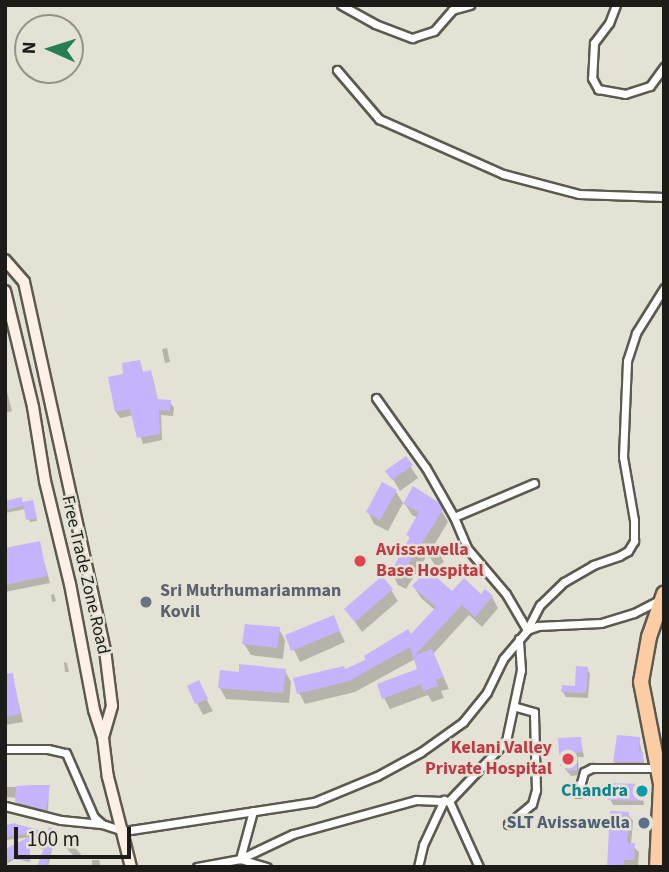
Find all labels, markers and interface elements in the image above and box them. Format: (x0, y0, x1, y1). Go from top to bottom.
north arrow (14, 14, 84, 84)
text: N (16, 41, 43, 55)
street label: Free Trade Zone Road (56, 493, 114, 657)
place label: Avissawella Base Hospital (376, 540, 484, 582)
marker: Avissawella Base Hospital (350, 551, 370, 571)
place label: Sri Mutrhumariamman Kovil (160, 581, 341, 624)
marker: Sri Mutrhumariamman Kovil (138, 594, 154, 610)
place label: Kelani Valley Private Hospital (425, 738, 552, 780)
marker: Kelani Valley Private Hospital (558, 749, 578, 769)
place label: Chandra (561, 780, 628, 802)
marker: Chandra (634, 783, 650, 799)
scale bar (18, 812, 135, 856)
place label: SLT Avissawella (506, 812, 630, 834)
marker: SLT Avissawella (636, 815, 652, 831)
text: 100 m (27, 824, 80, 854)

